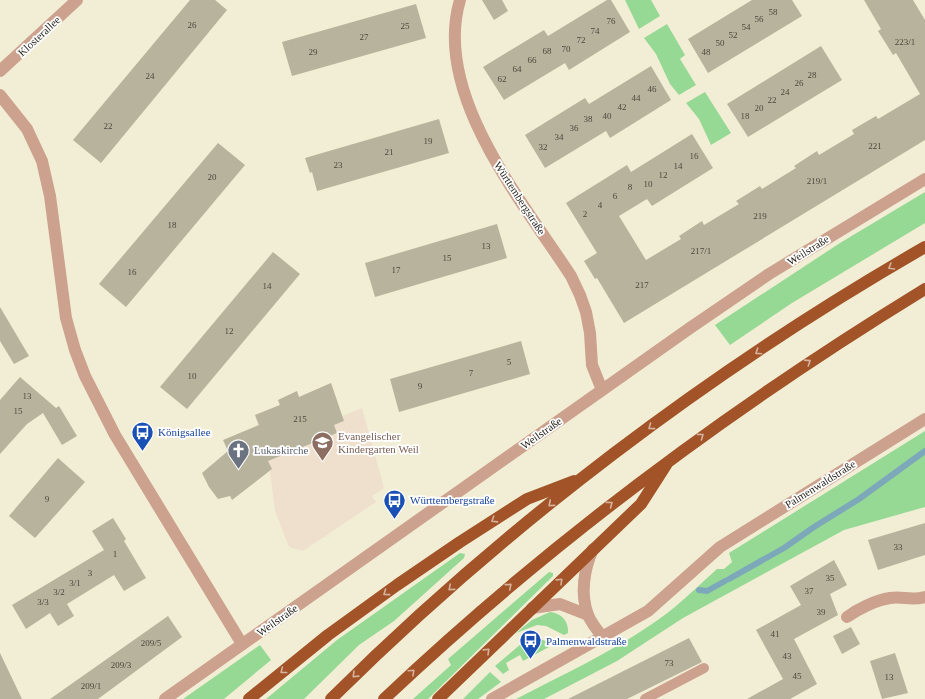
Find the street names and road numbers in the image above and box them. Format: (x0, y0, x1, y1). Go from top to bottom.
street label: Klosterallee (15, 13, 63, 59)
street label: Württembergstraße (492, 159, 548, 237)
street label: Weilstraße (785, 232, 831, 267)
street label: Weilstraße (518, 415, 564, 451)
street label: Palmenwaldstraße (783, 457, 857, 510)
street label: Weilstraße (254, 602, 300, 638)

